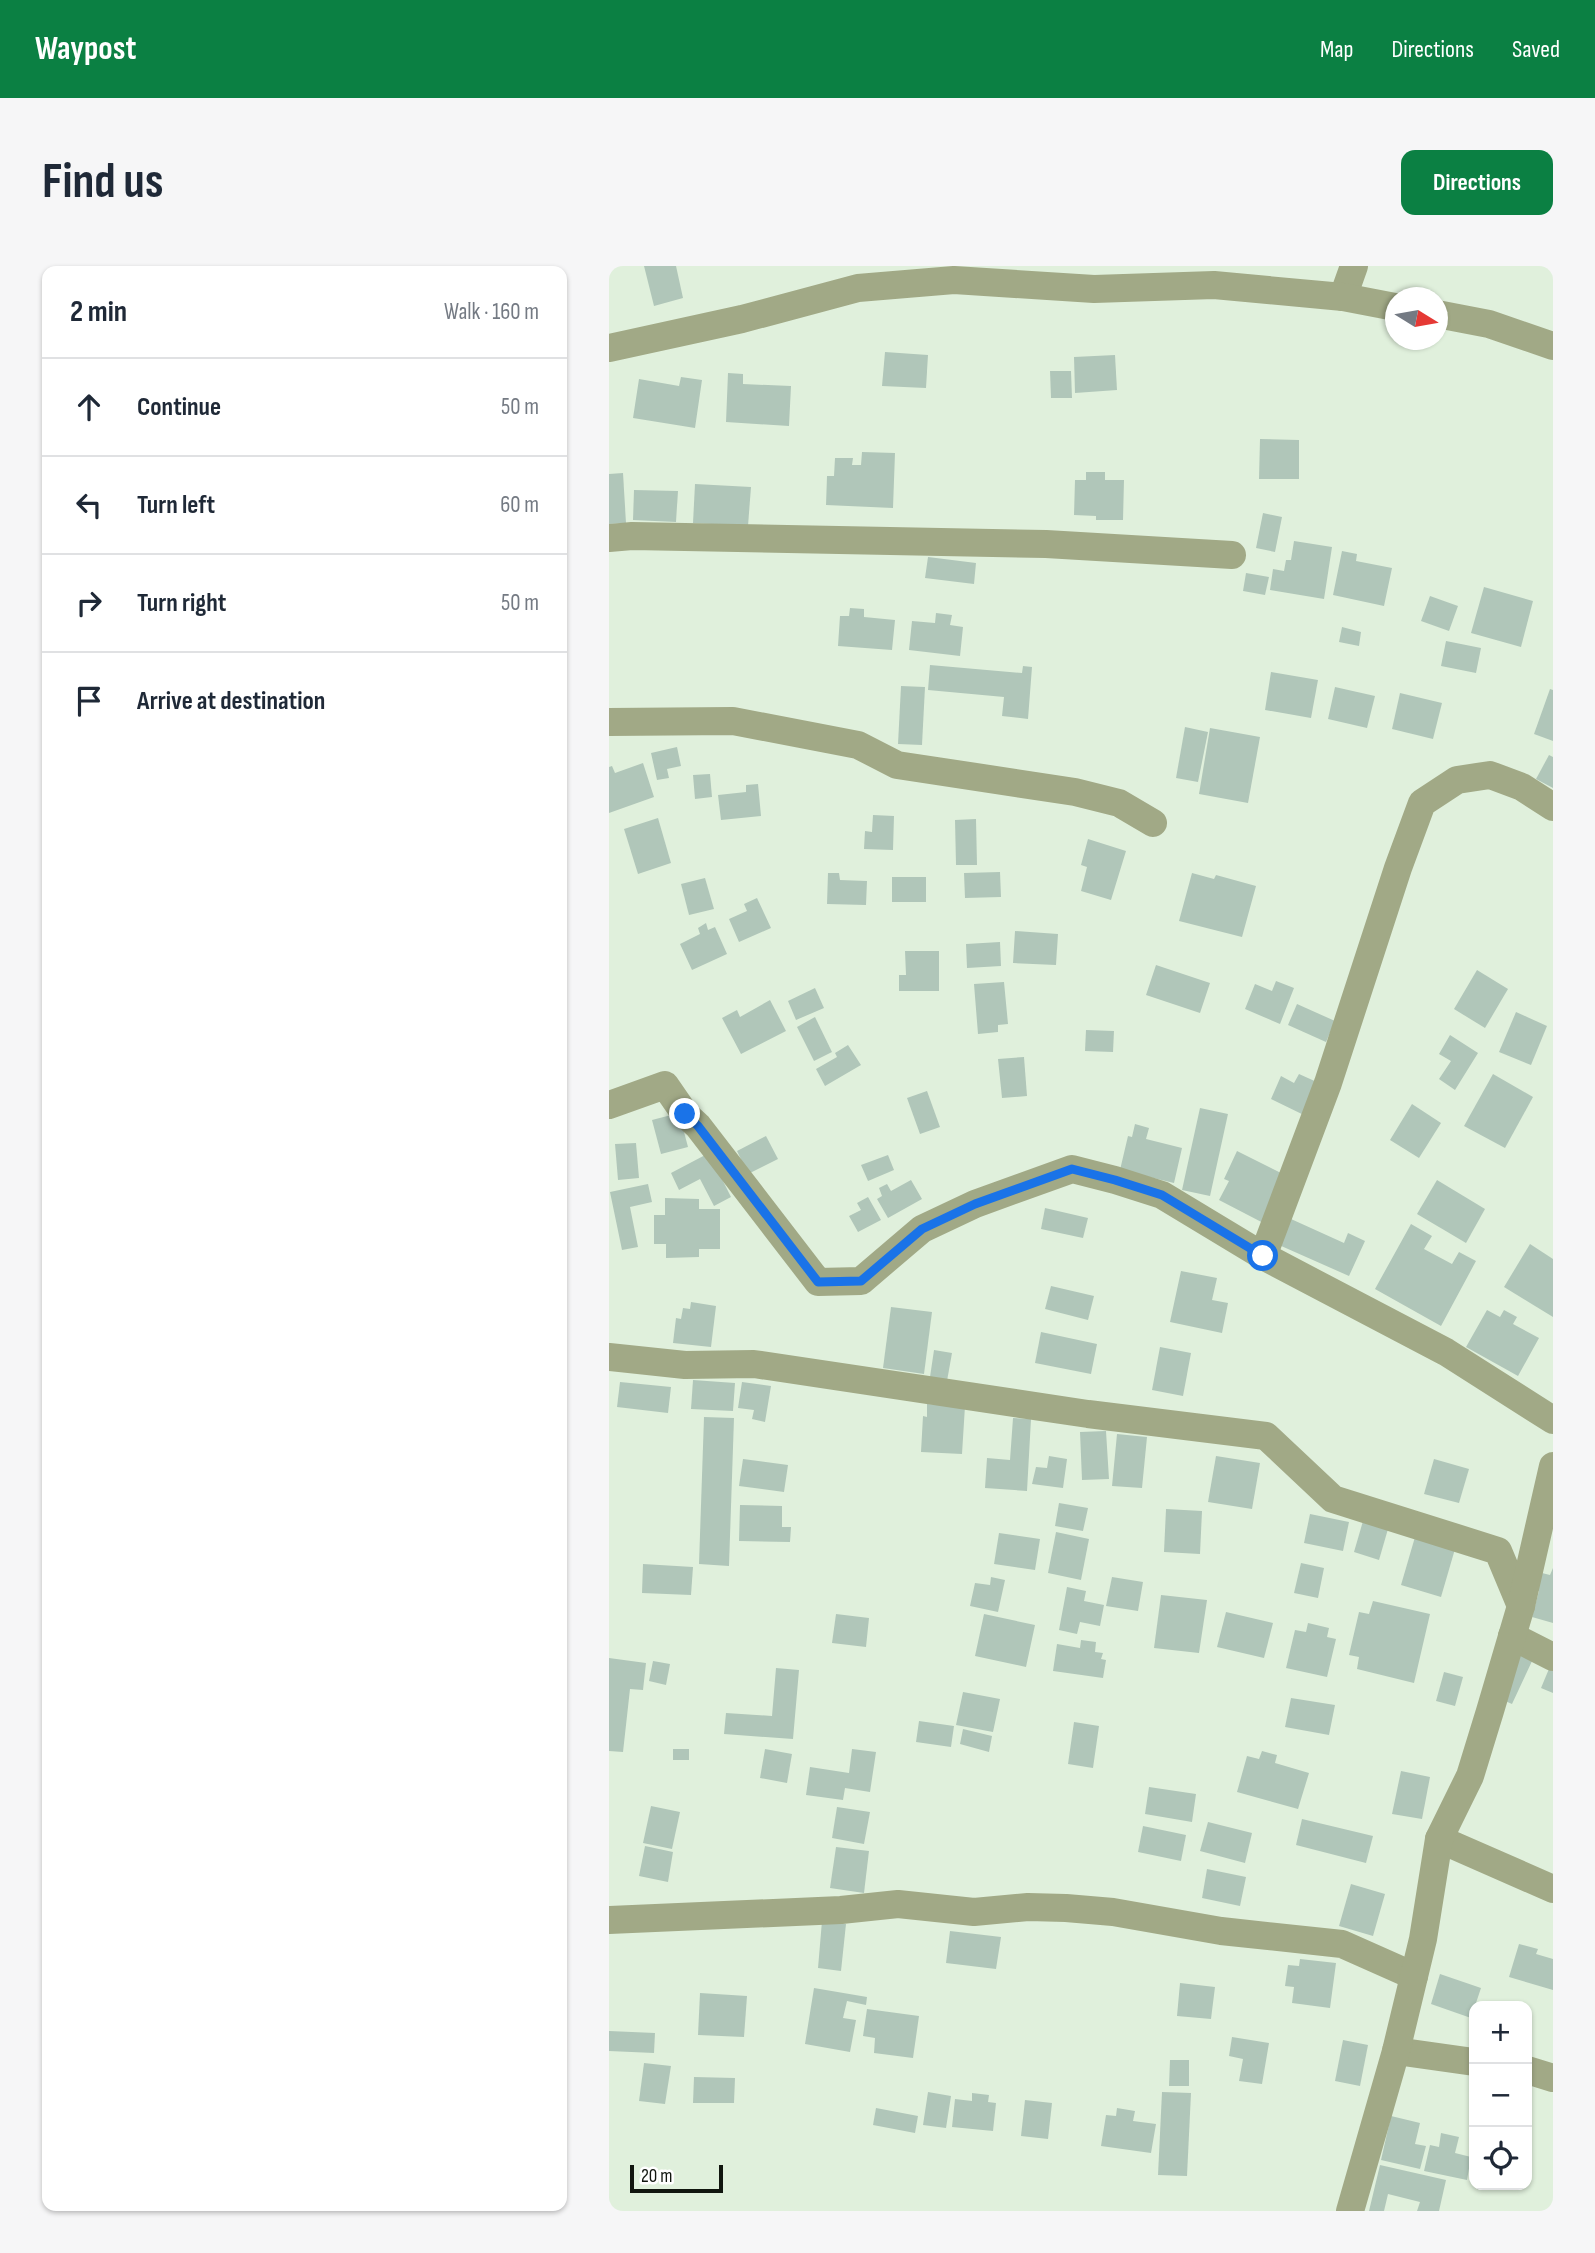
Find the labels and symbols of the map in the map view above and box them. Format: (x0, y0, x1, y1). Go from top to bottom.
north arrow (1385, 287, 1448, 350)
route end (669, 1098, 700, 1129)
route start (1247, 1240, 1278, 1271)
scale bar (630, 2162, 723, 2194)

